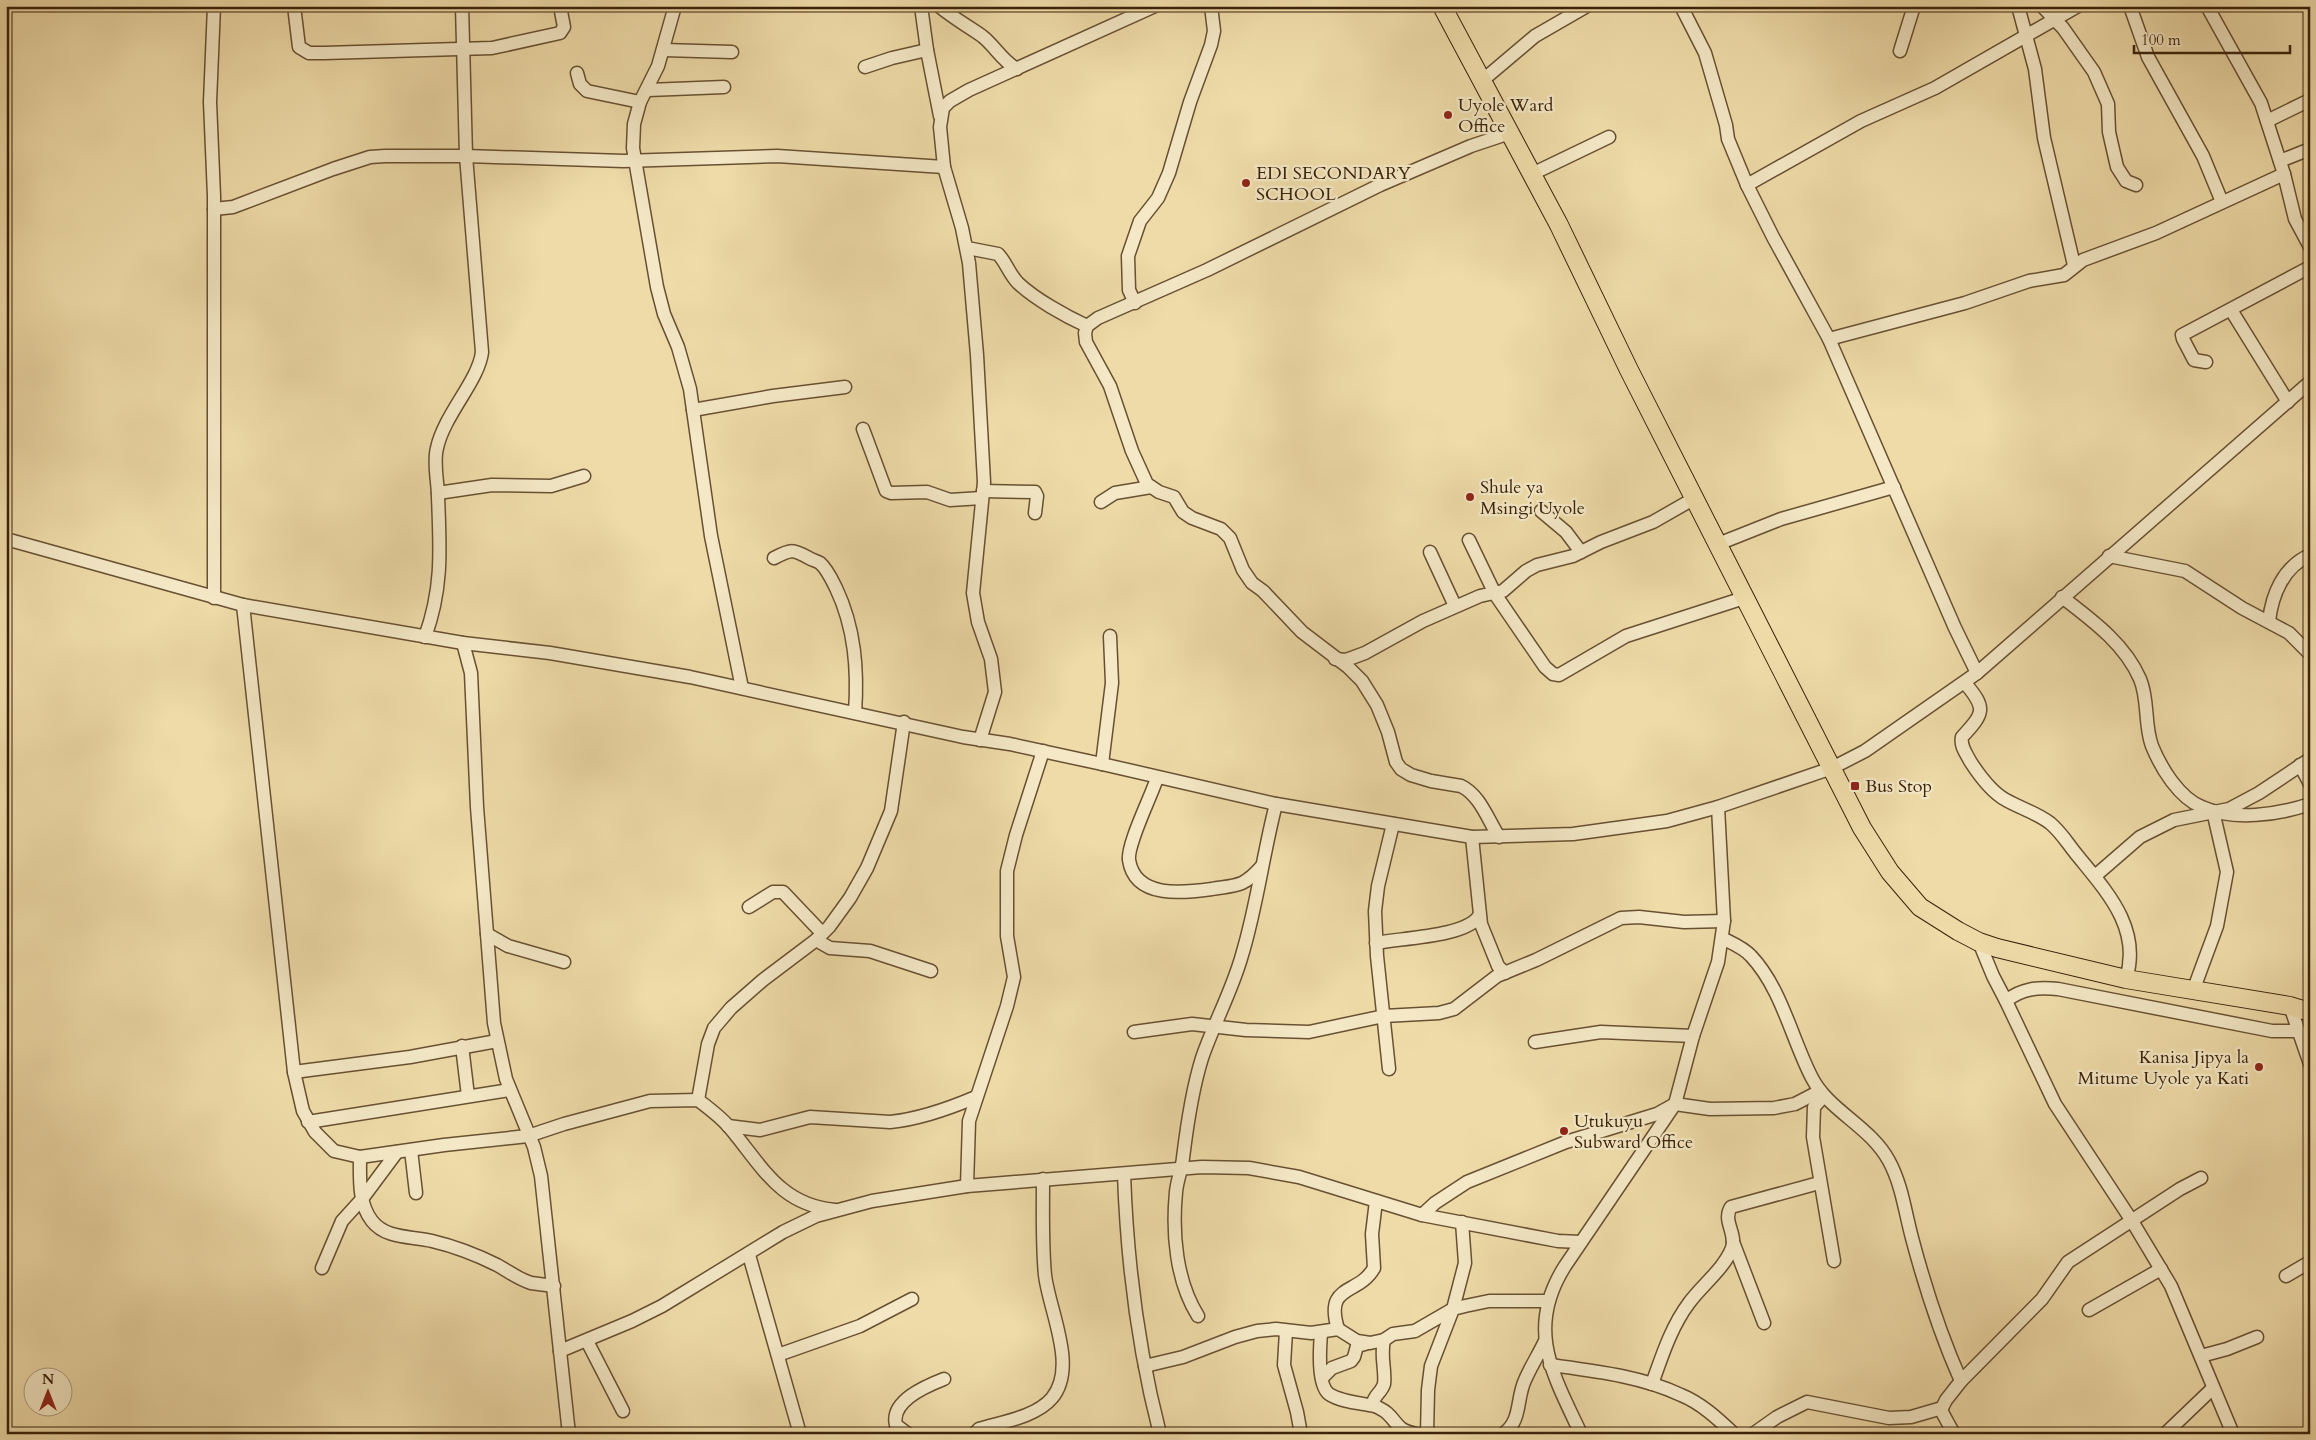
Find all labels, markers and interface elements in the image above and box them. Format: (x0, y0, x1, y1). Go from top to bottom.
scale bar (2134, 22, 2290, 54)
text: 100 m (2141, 30, 2181, 50)
place label: Uyole Ward Office (1458, 93, 1554, 139)
marker: Uyole Ward Office (1442, 109, 1454, 121)
place label: EDI SECONDARY SCHOOL (1256, 161, 1411, 207)
marker: EDI SECONDARY SCHOOL (1240, 177, 1252, 189)
place label: Shule ya Msingi Uyole (1480, 475, 1585, 521)
marker: Shule ya Msingi Uyole (1464, 491, 1476, 503)
place label: Bus Stop (1865, 774, 1932, 799)
marker: Bus Stop (1849, 780, 1861, 792)
place label: Kanisa Jipya la Mitume Uyole ya Kati (2078, 1045, 2249, 1091)
marker: Kanisa Jipya la Mitume Uyole ya Kati (2253, 1061, 2265, 1073)
place label: Utukuyu Subward Office (1574, 1109, 1693, 1155)
marker: Utukuyu Subward Office (1558, 1125, 1570, 1137)
north arrow (22, 1368, 72, 1418)
text: N (42, 1370, 54, 1389)

